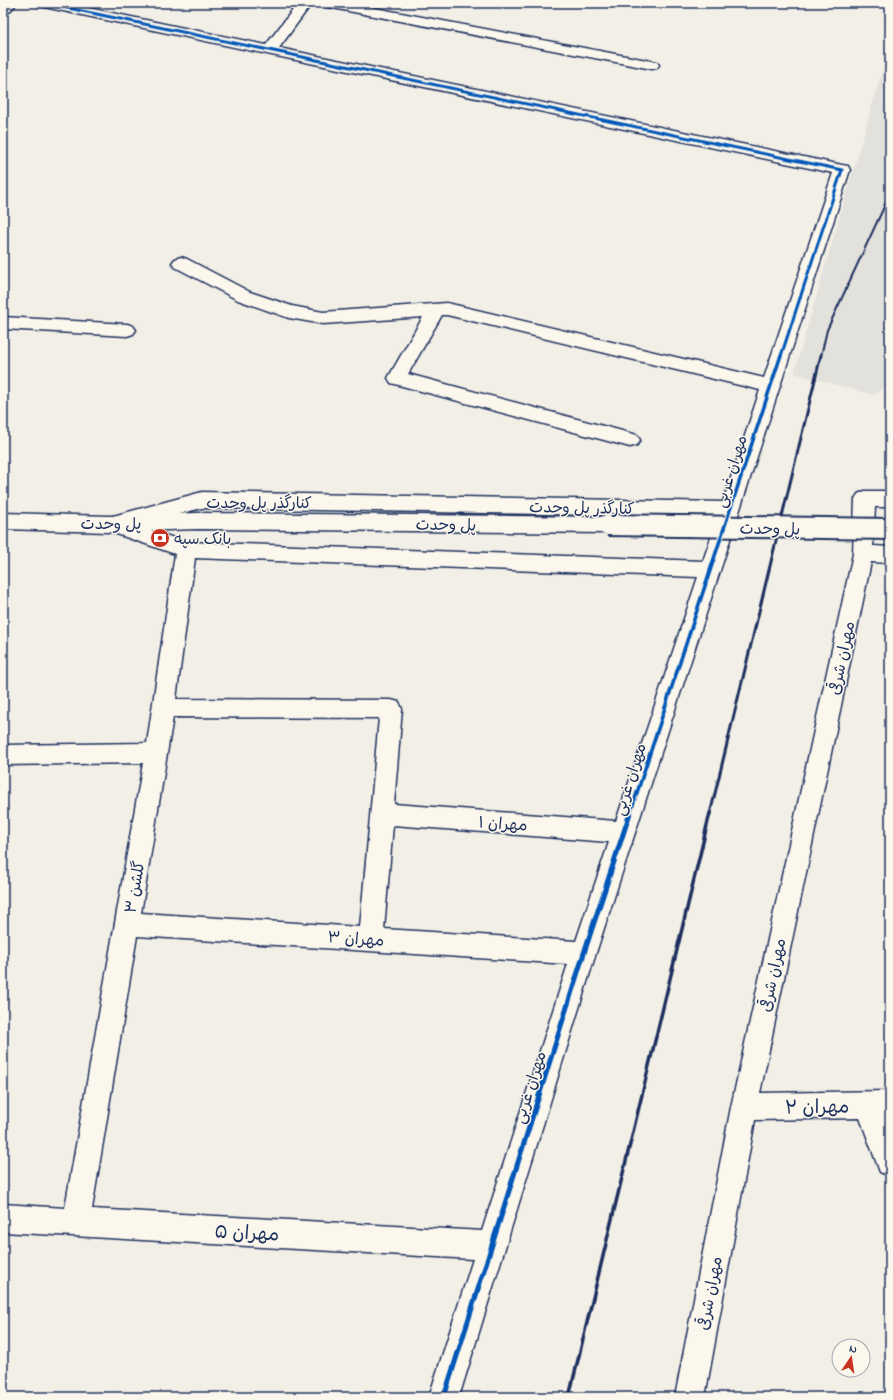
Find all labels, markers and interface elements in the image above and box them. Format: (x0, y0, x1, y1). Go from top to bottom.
street label: مهران غربی (709, 432, 755, 511)
street label: کنارگذر پل وحدت (206, 492, 312, 516)
street label: کنارگذر پل وحدت (529, 496, 635, 522)
street label: پل وحدت (81, 513, 141, 537)
street label: پل وحدت (415, 513, 477, 539)
street label: پل وحدت (739, 517, 801, 543)
bank icon: بانک سپه (149, 527, 171, 549)
place label: بانک سپه (174, 528, 231, 552)
street label: مهران شرقی (823, 619, 862, 698)
street label: مهران غربی (608, 740, 654, 819)
street label: مهران ۱ (477, 811, 528, 839)
street label: گلشن ۳ (120, 859, 152, 915)
street label: مهران ۳ (327, 926, 385, 954)
street label: مهران شرقی (754, 936, 793, 1015)
street label: مهران غربی (508, 1048, 554, 1127)
street label: مهران ۲ (785, 1094, 850, 1123)
street label: مهران ۵ (214, 1219, 280, 1250)
street label: مهران شرقی (692, 1254, 730, 1332)
north arrow (831, 1338, 871, 1378)
text: N (848, 1341, 858, 1358)

